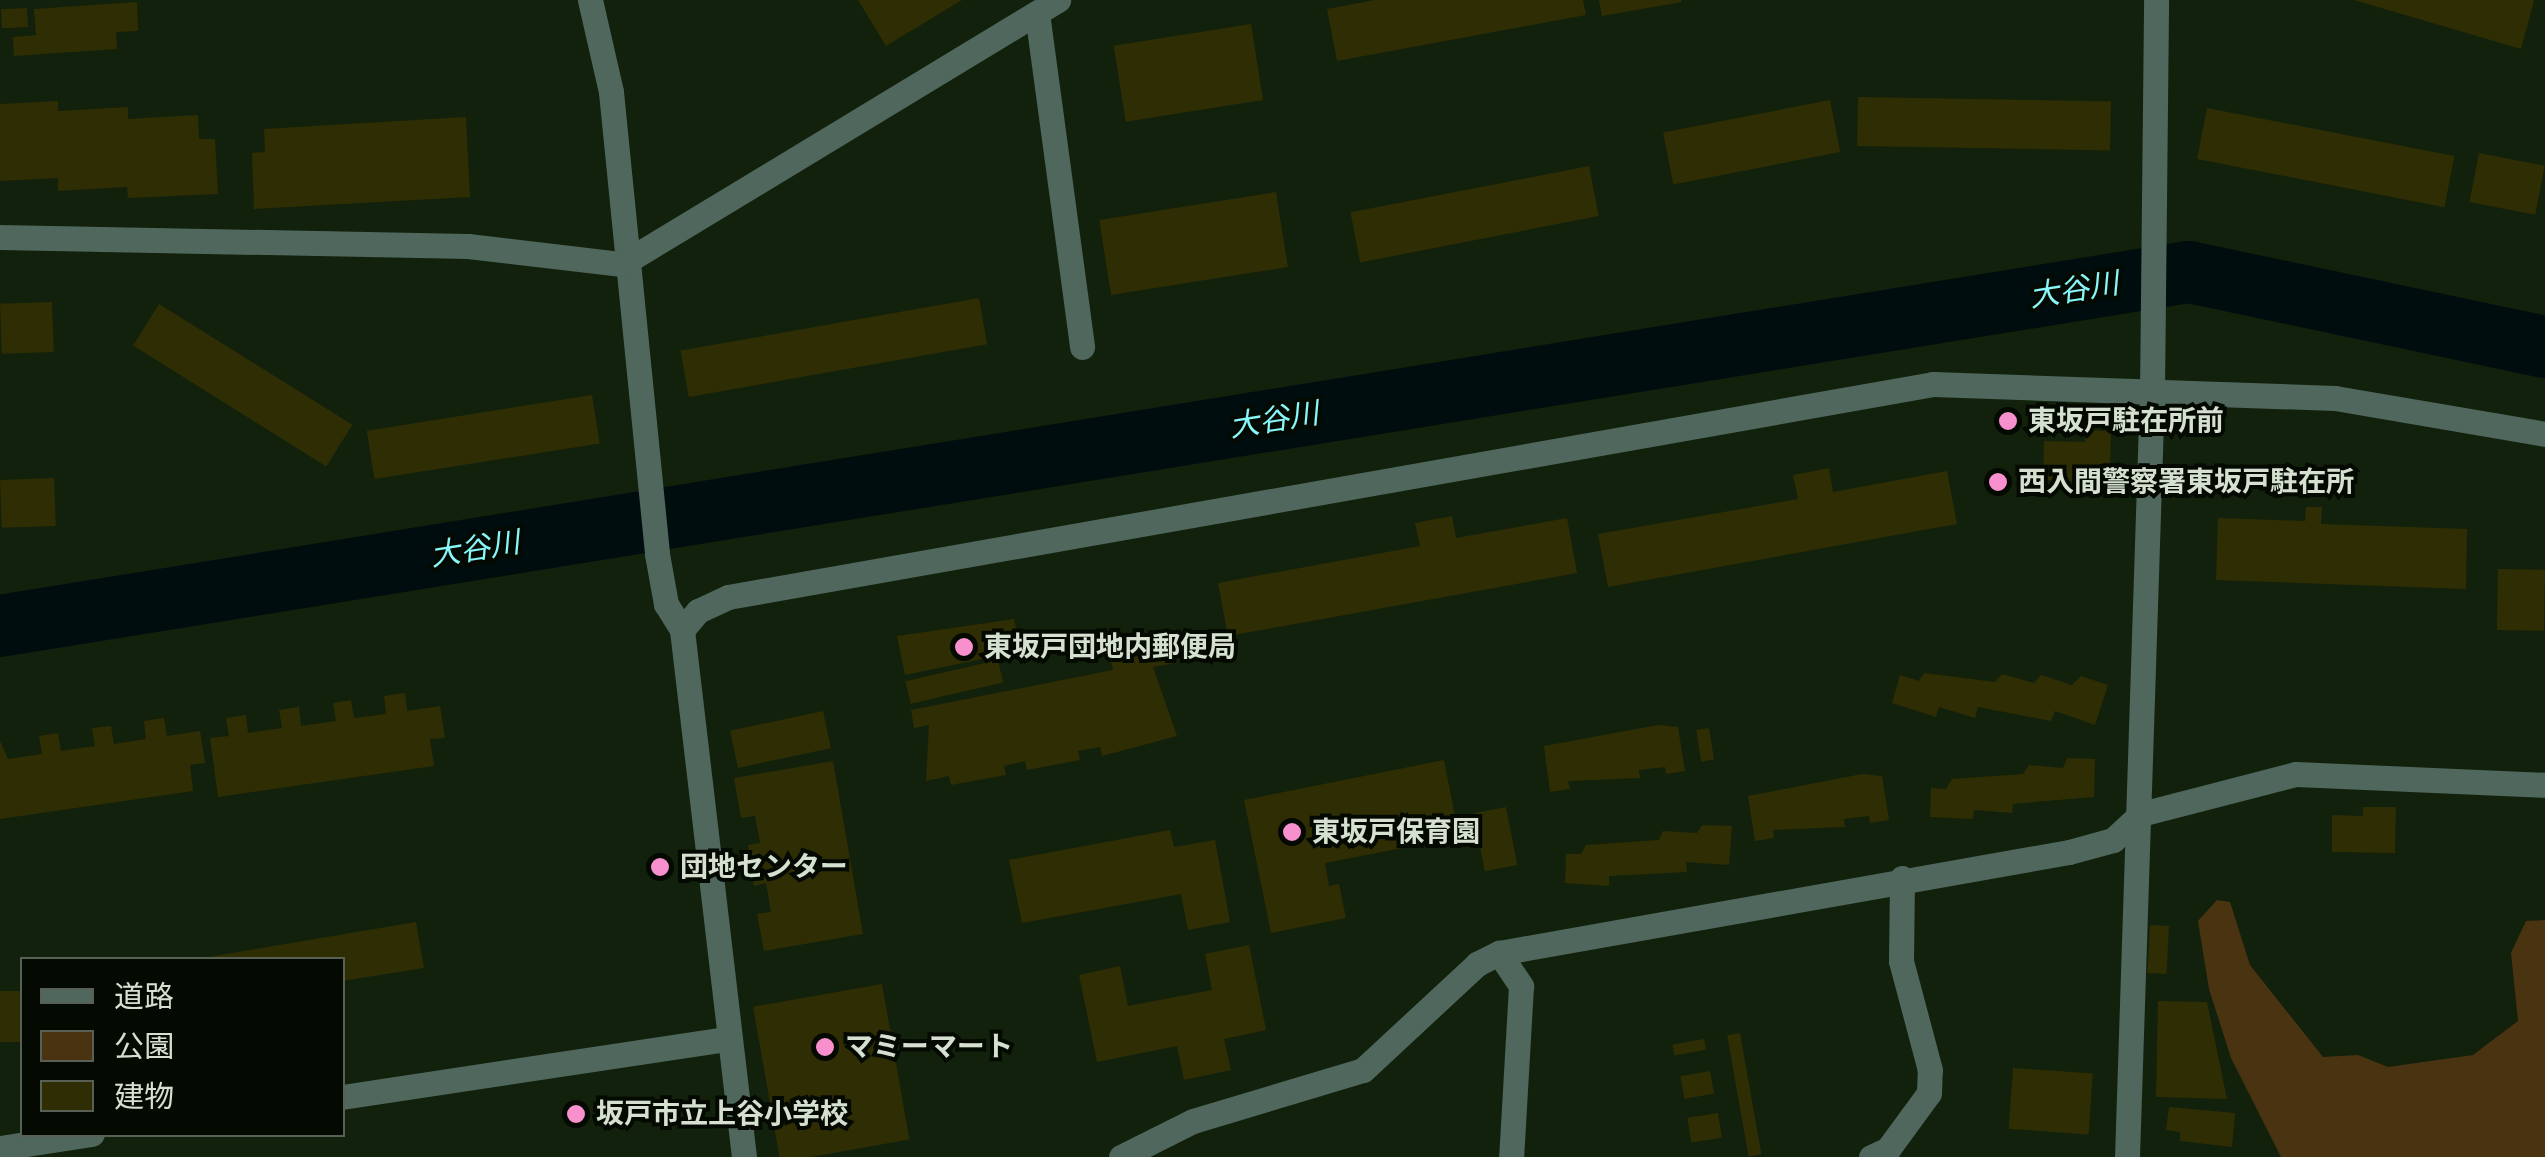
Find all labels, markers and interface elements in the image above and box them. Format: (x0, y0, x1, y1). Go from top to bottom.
water label: 大谷川 (2027, 265, 2121, 315)
water label: 大谷川 (1227, 395, 1321, 445)
place label: 東坂戸駐在所前 (2028, 404, 2224, 438)
marker: 東坂戸駐在所前 (1997, 410, 2019, 432)
place label: 西入間警察署東坂戸駐在所 (2018, 465, 2354, 499)
marker: 西入間警察署東坂戸駐在所 (1987, 471, 2009, 493)
water label: 大谷川 (428, 524, 522, 574)
place label: 東坂戸団地内郵便局 (984, 630, 1236, 664)
marker: 東坂戸団地内郵便局 (953, 636, 975, 658)
place label: 東坂戸保育園 (1312, 815, 1480, 849)
marker: 東坂戸保育園 (1281, 821, 1303, 843)
place label: 団地センター (680, 850, 848, 884)
marker: 団地センター (649, 856, 671, 878)
legend (20, 957, 345, 1137)
text: 道路 (114, 975, 174, 1018)
text: 公園 (114, 1025, 174, 1068)
place label: マミーマート (845, 1030, 1013, 1064)
marker: マミーマート (814, 1036, 836, 1058)
text: 建物 (114, 1075, 174, 1118)
place label: 坂戸市立上谷小学校 (596, 1097, 848, 1131)
marker: 坂戸市立上谷小学校 (565, 1103, 587, 1125)

